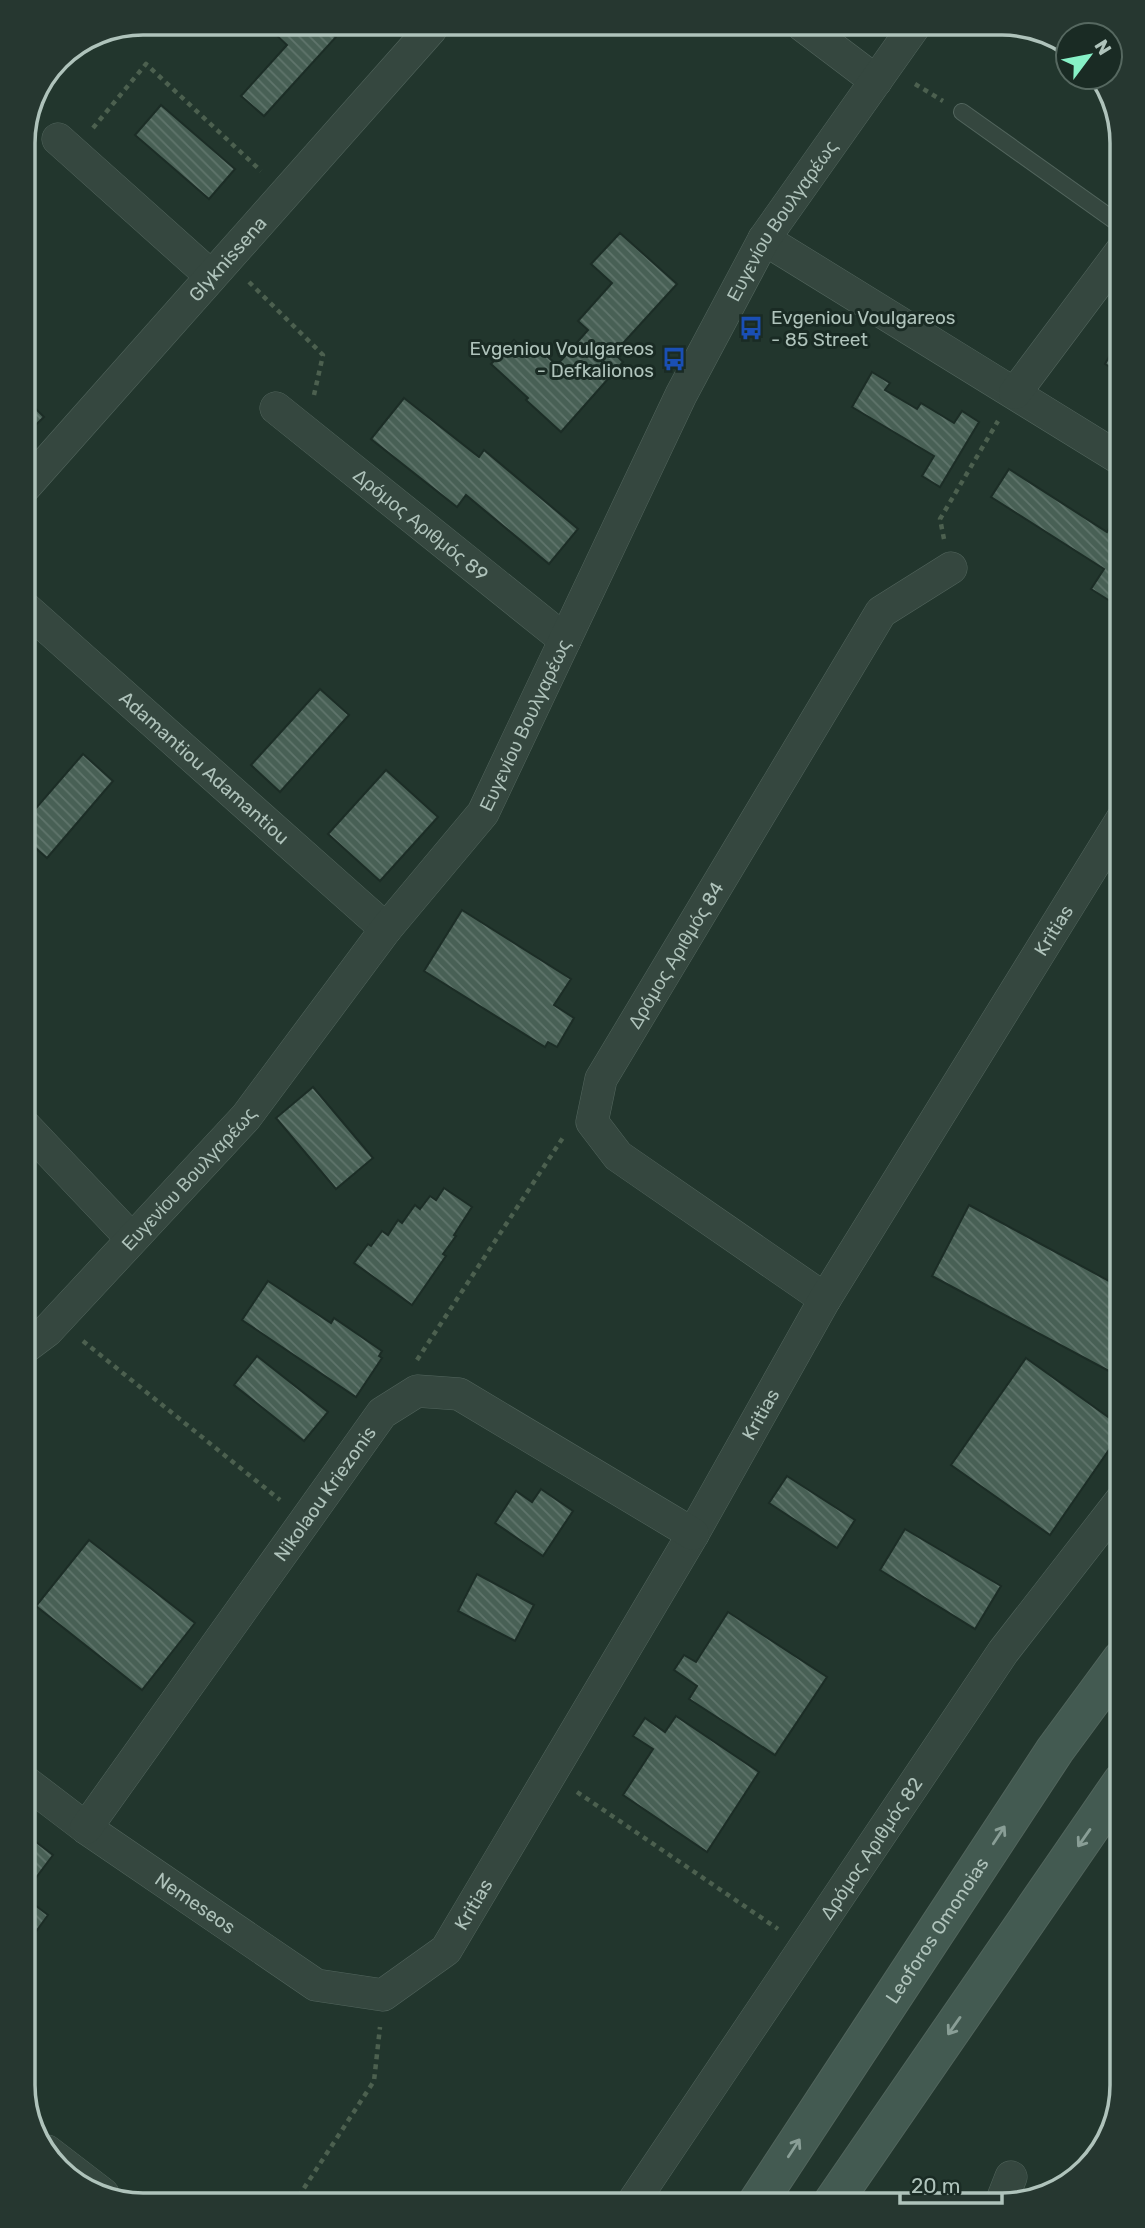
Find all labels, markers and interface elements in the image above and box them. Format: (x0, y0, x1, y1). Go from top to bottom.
north arrow (1054, 21, 1124, 91)
text: N (1090, 35, 1116, 59)
street label: Ευγενίου Βουλγαρέως (722, 136, 842, 305)
street label: Glyknissena (184, 212, 272, 306)
place label: Evgeniou Voulgareos - 85 Street (771, 306, 956, 351)
bus stop icon: Evgeniou Voulgareos - 85 Street (737, 314, 765, 342)
place label: Evgeniou Voulgareos - Defkalionos (469, 337, 654, 382)
bus stop icon: Evgeniou Voulgareos - Defkalionos (660, 345, 688, 373)
street label: Δρόμος Αριθμός 89 (349, 464, 493, 586)
street label: Ευγενίου Βουλγαρέως (475, 636, 576, 815)
street label: Adamantiou Adamantiou (115, 686, 294, 849)
street label: Δρόμος Αριθμός 84 (623, 877, 729, 1033)
street label: Kritias (1029, 901, 1078, 960)
street label: Ευγενίου Βουλγαρέως (117, 1103, 261, 1255)
street label: Kritias (737, 1385, 784, 1444)
street label: Nikolaou Kriezonis (269, 1422, 381, 1566)
street label: Δρόμος Αριθμός 82 (815, 1773, 927, 1924)
one-way arrow (992, 1826, 1006, 1845)
one-way arrow (1076, 1828, 1090, 1848)
street label: Leoforos Omonoias (881, 1853, 993, 2008)
street label: Nemeseos (151, 1868, 240, 1939)
street label: Kritias (450, 1875, 498, 1934)
one-way arrow (947, 2016, 961, 2035)
one-way arrow (786, 2139, 801, 2158)
scale bar (900, 2162, 1002, 2206)
text: 20 m (911, 2173, 960, 2198)

